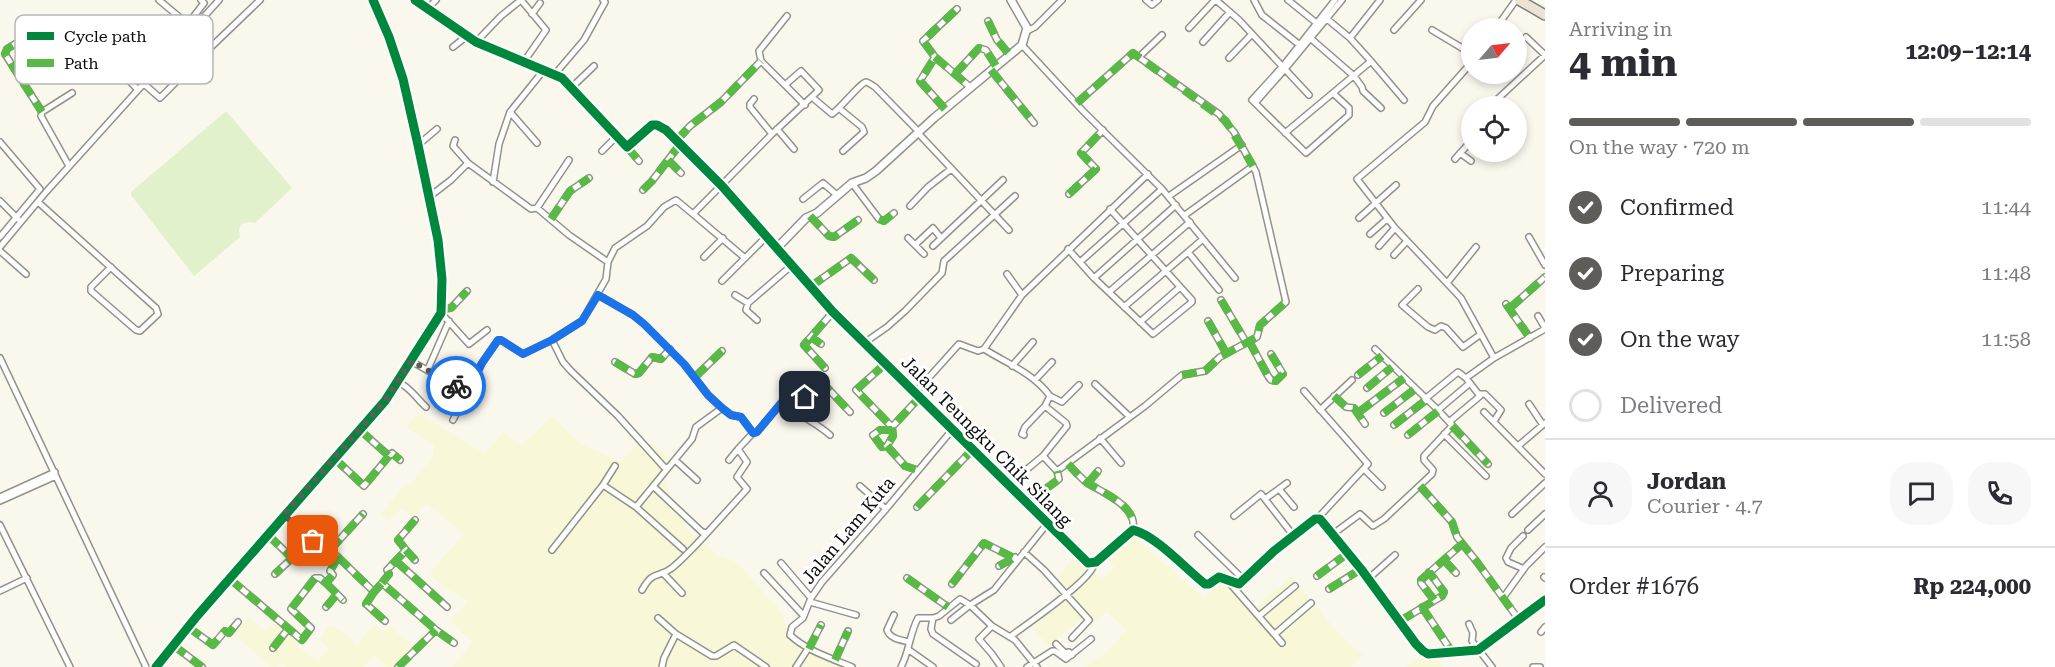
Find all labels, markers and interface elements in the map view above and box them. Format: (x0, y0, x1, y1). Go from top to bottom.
legend (15, 15, 213, 84)
text: Arriving in (1569, 17, 1672, 41)
north arrow (1461, 18, 1527, 84)
map controls (1461, 18, 1527, 162)
text: Cycle path (64, 27, 147, 46)
text: 12:09–12:14 (1905, 39, 2031, 64)
text: 4 min (1569, 40, 1677, 86)
text: Path (64, 54, 99, 73)
button: locate (1461, 96, 1527, 162)
text: On the way · 720 m (1569, 135, 1750, 159)
icon: check (1569, 191, 1602, 224)
text: Confirmed (1620, 195, 1734, 220)
text: 11:44 (1981, 195, 2031, 219)
icon: check (1569, 257, 1602, 290)
text: Preparing (1620, 261, 1724, 286)
text: 11:48 (1981, 261, 2031, 285)
icon: check (1569, 323, 1602, 356)
text: On the way (1620, 327, 1740, 352)
text: 11:58 (1981, 327, 2031, 351)
street label: Jalan Teungku Chik Silang (897, 351, 1077, 531)
courier (426, 356, 486, 416)
icon: bike (440, 370, 473, 403)
pin (779, 371, 830, 422)
icon: home (788, 380, 821, 413)
text: Delivered (1620, 393, 1722, 418)
button: person (1569, 462, 1632, 525)
button: chat (1890, 462, 1953, 525)
button: phone (1968, 462, 2031, 525)
text: Jordan (1647, 469, 1726, 494)
street label: Jalan Lam Kuta (797, 472, 899, 588)
text: Courier · 4.7 (1647, 494, 1763, 518)
pin (287, 515, 338, 566)
icon: bag (296, 524, 329, 557)
text: Order #1676 (1569, 574, 1699, 599)
text: Rp 224,000 (1913, 574, 2031, 599)

